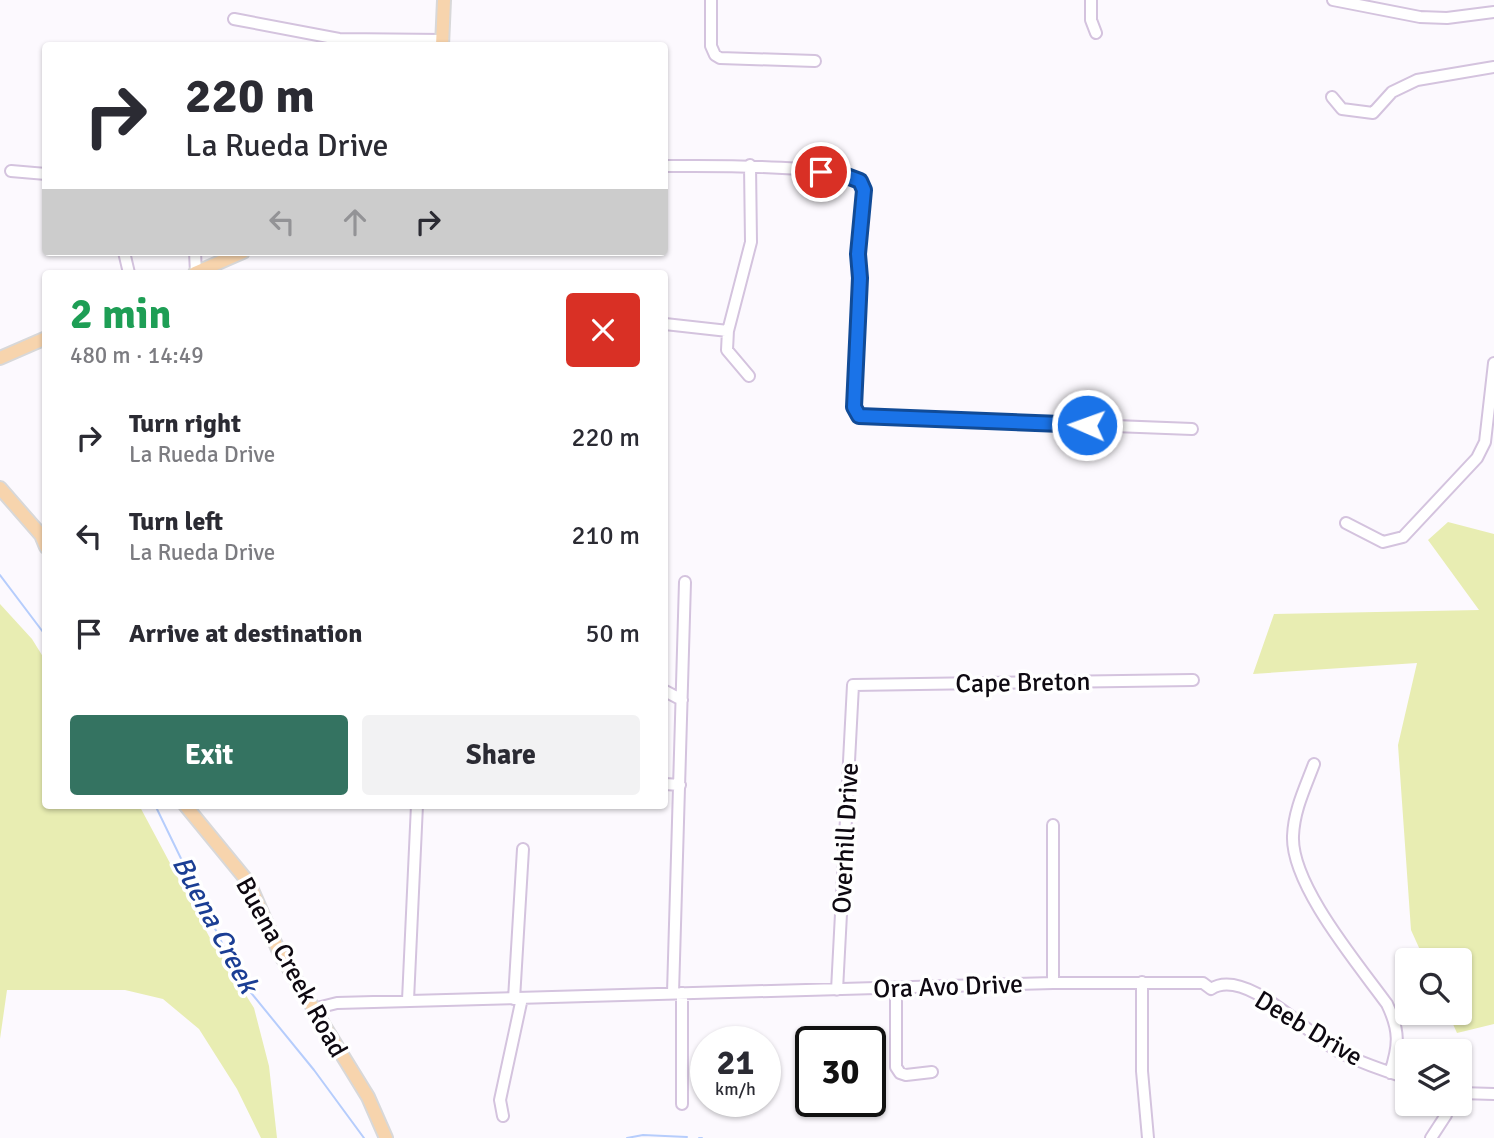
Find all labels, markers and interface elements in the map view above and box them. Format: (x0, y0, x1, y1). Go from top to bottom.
text: 220 m (185, 66, 315, 126)
icon: right (70, 70, 161, 161)
text: La Rueda Drive (185, 126, 388, 165)
pin (791, 142, 851, 202)
icon: arrive (802, 153, 840, 191)
icon: left (263, 203, 301, 241)
icon: ahead (336, 203, 374, 241)
icon: right (409, 203, 447, 241)
text: 2 min (70, 289, 171, 340)
button: close (566, 293, 640, 367)
text: 480 m · 14:49 (70, 341, 204, 370)
position arrow (1050, 388, 1124, 462)
text: Turn right (129, 408, 241, 440)
icon: right (70, 419, 108, 457)
text: 220 m (571, 422, 640, 454)
text: La Rueda Drive (129, 440, 275, 469)
text: Turn left (129, 506, 223, 538)
icon: left (70, 517, 108, 555)
text: 210 m (571, 520, 640, 552)
text: La Rueda Drive (129, 538, 275, 567)
icon: arrive (70, 615, 108, 653)
text: Arrive at destination (129, 618, 362, 650)
text: 50 m (585, 618, 640, 650)
street label: Cape Breton (955, 666, 1091, 700)
button: Exit (70, 715, 348, 795)
button: Share (362, 715, 640, 795)
street label: Overhill Drive (826, 762, 866, 914)
water label: Buena Creek (165, 850, 267, 1002)
street label: Buena Creek Road (228, 872, 354, 1063)
map controls (1395, 948, 1472, 1116)
button: search (1395, 948, 1472, 1025)
street label: Ora Avo Drive (873, 968, 1023, 1006)
street label: Deeb Drive (1249, 984, 1368, 1074)
speed limit sign: 30 (795, 1026, 886, 1117)
button: layers (1395, 1039, 1472, 1116)
text: 21 (717, 1041, 754, 1084)
text: km/h (715, 1078, 756, 1100)

